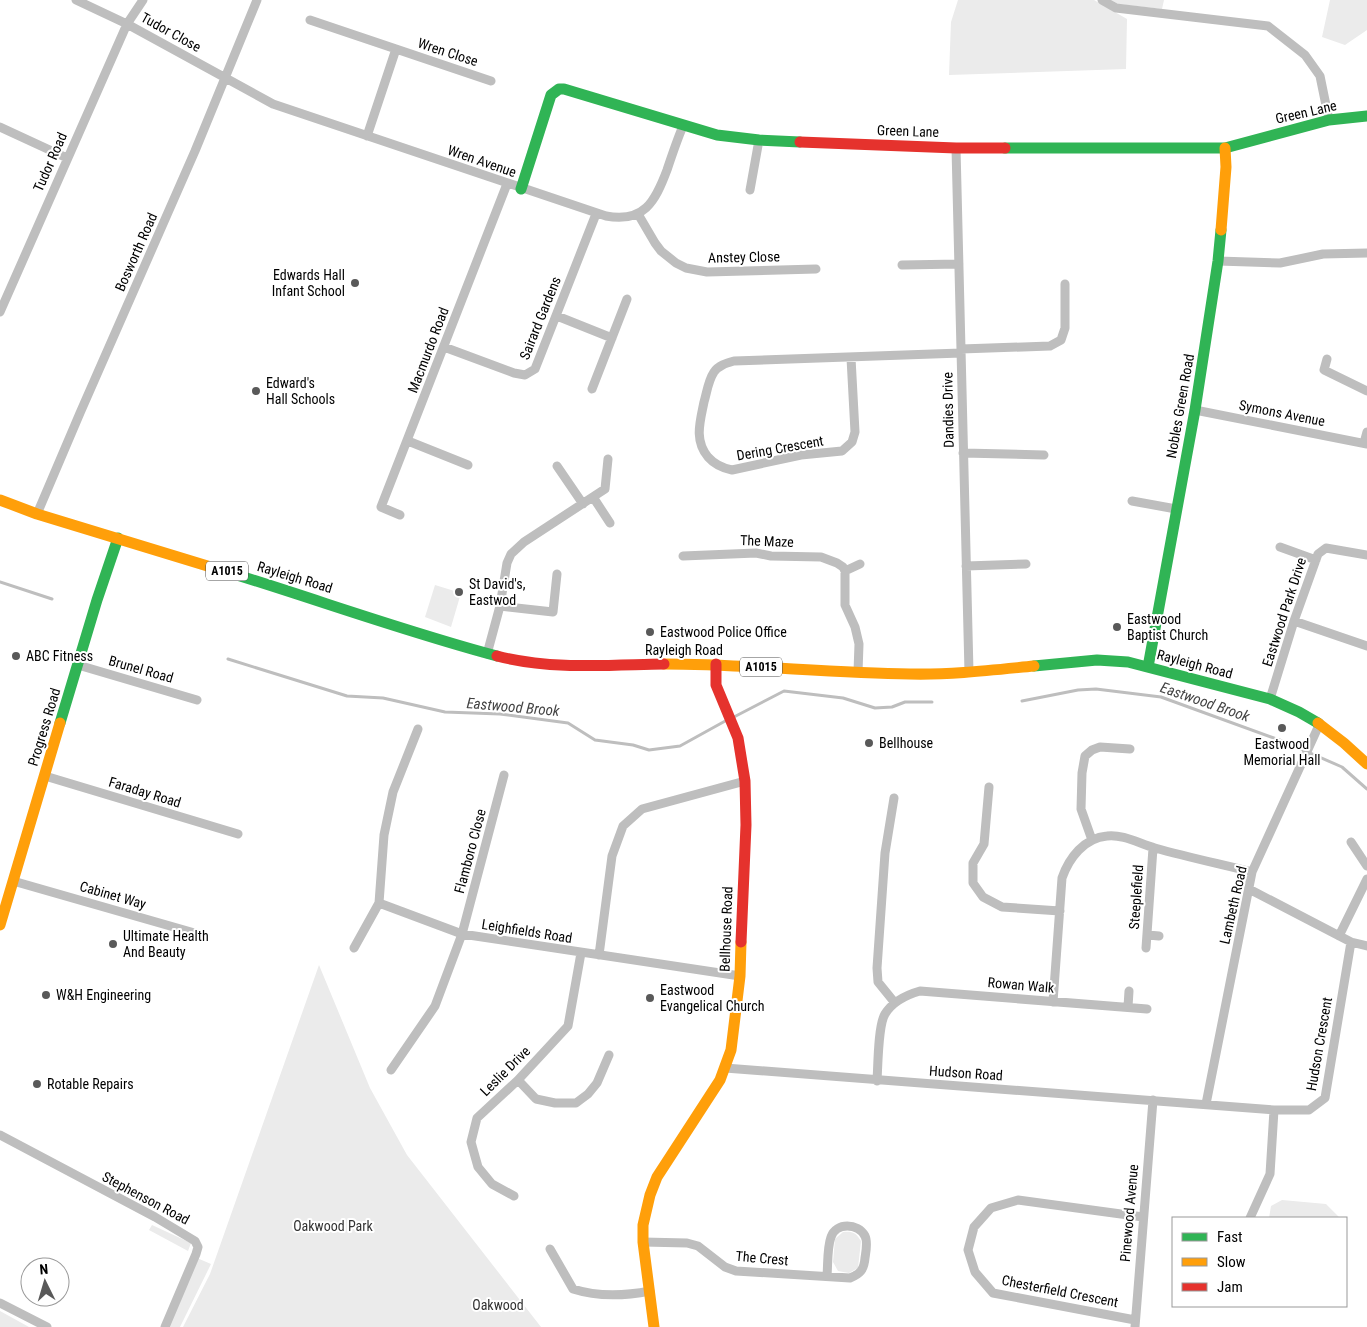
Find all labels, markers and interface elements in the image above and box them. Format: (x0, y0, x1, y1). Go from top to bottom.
street label: Tudor Close (138, 9, 204, 55)
street label: Wren Close (416, 35, 481, 69)
street label: Green Lane (1274, 97, 1339, 127)
street label: Green Lane (877, 122, 940, 140)
street label: Tudor Road (30, 130, 70, 194)
street label: Wren Avenue (446, 142, 519, 180)
street label: Bosworth Road (112, 210, 160, 294)
street label: Anstey Close (708, 248, 781, 266)
place label: Edwards Hall Infant School (272, 267, 345, 299)
street label: Sairard Gardens (516, 274, 564, 362)
marker: Edwards Hall Infant School (349, 277, 361, 289)
street label: Macmurdo Road (404, 305, 452, 395)
street label: Nobles Green Road (1163, 353, 1197, 459)
street label: Dandies Drive (939, 372, 957, 448)
place label: Edward's Hall Schools (266, 375, 335, 407)
marker: Edward's Hall Schools (250, 385, 262, 397)
street label: Symons Avenue (1238, 397, 1327, 429)
street label: Dering Crescent (735, 432, 825, 464)
street label: The Maze (740, 532, 795, 550)
street label: Eastwood Park Drive (1259, 555, 1309, 669)
street label: Rayleigh Road (255, 558, 335, 596)
road number: A1015 (206, 562, 248, 580)
place label: St David's, Eastwod (469, 576, 526, 608)
marker: St David's, Eastwod (453, 586, 465, 598)
place label: Eastwood Baptist Church (1127, 611, 1208, 643)
marker: Eastwood Baptist Church (1111, 621, 1123, 633)
place label: Eastwood Police Office (660, 624, 787, 640)
marker: Eastwood Police Office (644, 626, 656, 638)
street label: Rayleigh Road (645, 642, 723, 658)
street label: Rayleigh Road (1155, 646, 1235, 682)
place label: ABC Fitness (26, 648, 93, 664)
marker: ABC Fitness (10, 650, 22, 662)
street label: Brunel Road (107, 652, 175, 686)
road number: A1015 (740, 658, 782, 676)
water label: Eastwood Brook (1158, 678, 1252, 726)
street label: Progress Road (25, 686, 63, 768)
water label: Eastwood Brook (466, 694, 561, 720)
marker: Eastwood Memorial Hall (1276, 722, 1288, 734)
place label: Bellhouse (879, 735, 934, 751)
place label: Eastwood Memorial Hall (1243, 736, 1321, 768)
marker: Bellhouse (863, 737, 875, 749)
street label: Faraday Road (107, 773, 183, 811)
street label: Flamboro Close (451, 807, 489, 895)
street label: Steeplefield (1126, 864, 1146, 930)
street label: Lambeth Road (1216, 864, 1250, 946)
street label: Cabinet Way (78, 878, 148, 912)
street label: Bellhouse Road (717, 886, 735, 972)
street label: Leighfields Road (481, 916, 573, 946)
place label: Ultimate Health And Beauty (123, 928, 209, 960)
marker: Ultimate Health And Beauty (107, 938, 119, 950)
street label: Rowan Walk (987, 974, 1056, 996)
place label: Eastwood Evangelical Church (660, 982, 764, 1014)
place label: W&H Engineering (56, 987, 151, 1003)
marker: W&H Engineering (40, 989, 52, 1001)
marker: Eastwood Evangelical Church (644, 992, 656, 1004)
street label: Hudson Crescent (1303, 996, 1335, 1092)
street label: Leslie Drive (477, 1043, 533, 1099)
street label: Hudson Road (929, 1062, 1003, 1084)
place label: Rotable Repairs (47, 1076, 134, 1092)
marker: Rotable Repairs (31, 1078, 43, 1090)
street label: Pinewood Avenue (1117, 1163, 1141, 1262)
street label: Stephenson Road (100, 1168, 192, 1228)
legend (1172, 1217, 1347, 1307)
park label: Oakwood Park (293, 1218, 374, 1234)
text: Fast (1217, 1228, 1242, 1246)
street label: The Crest (735, 1248, 789, 1268)
text: Slow (1217, 1253, 1246, 1271)
north arrow (20, 1257, 70, 1307)
text: N (39, 1261, 49, 1277)
street label: Chesterfield Crescent (1000, 1272, 1120, 1310)
text: Jam (1217, 1278, 1243, 1296)
park label: Oakwood (472, 1297, 524, 1313)

